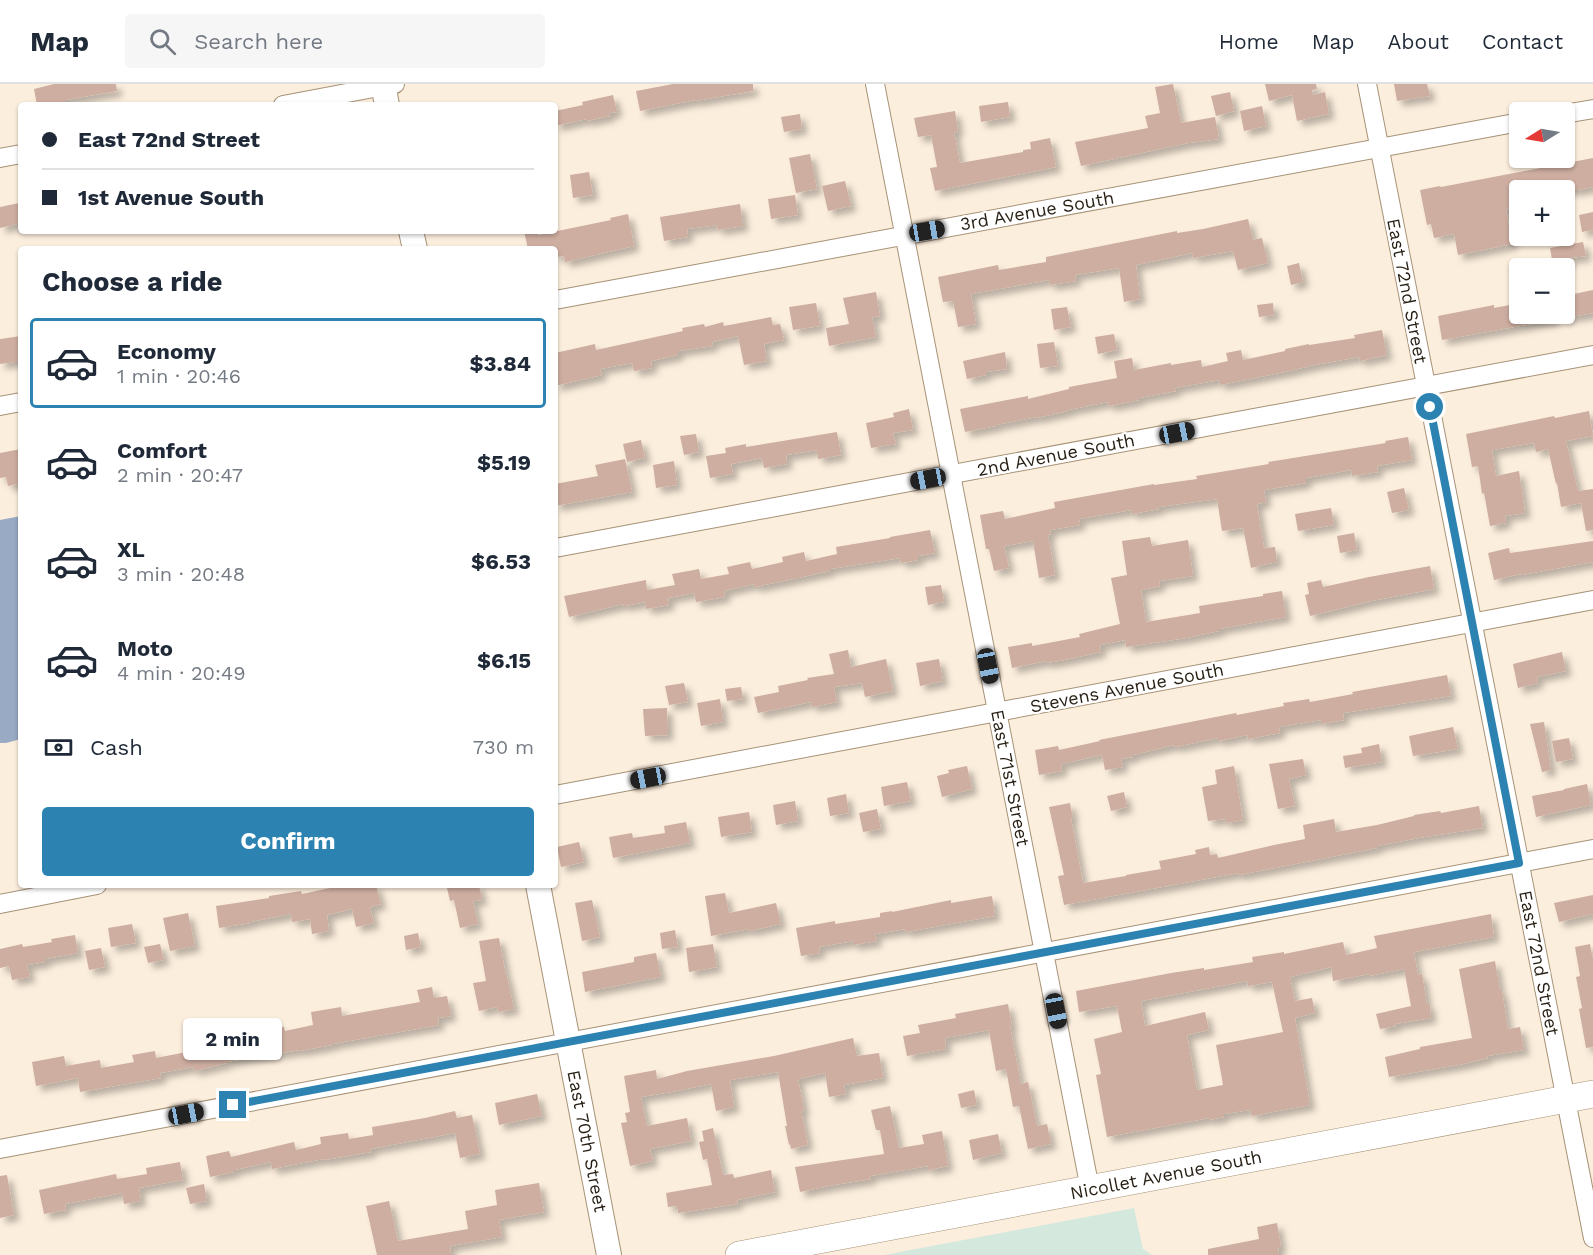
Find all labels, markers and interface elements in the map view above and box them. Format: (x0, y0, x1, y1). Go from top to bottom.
search box (125, 14, 545, 68)
text: Map (30, 25, 89, 58)
icon: search (146, 25, 179, 58)
text: Search here (194, 29, 323, 54)
text: Home (1219, 29, 1279, 54)
text: Map (1312, 29, 1355, 54)
text: About (1388, 29, 1449, 54)
text: Contact (1482, 29, 1563, 54)
north arrow (1509, 102, 1575, 168)
map controls (1509, 102, 1575, 324)
text: East 72nd Street (78, 127, 260, 152)
button: + (1509, 180, 1575, 246)
text: 1st Avenue South (78, 185, 264, 210)
street label: 3rd Avenue South (958, 187, 1116, 234)
street label: East 72nd Street (1383, 217, 1432, 366)
car (908, 219, 946, 243)
button: − (1509, 258, 1575, 324)
text: Choose a ride (42, 266, 222, 298)
icon: car (45, 336, 99, 390)
text: Economy (117, 339, 216, 364)
text: $3.84 (469, 351, 531, 376)
text: 1 min · 20:46 (117, 364, 241, 388)
route start (1416, 393, 1443, 420)
car (1158, 421, 1196, 445)
street label: 2nd Avenue South (975, 429, 1137, 480)
icon: car (45, 435, 99, 489)
text: Comfort (117, 438, 207, 463)
text: $5.19 (477, 450, 531, 475)
text: 2 min · 20:47 (117, 463, 243, 487)
car (909, 467, 947, 491)
icon: car (45, 534, 99, 588)
text: XL (117, 537, 145, 562)
text: $6.53 (471, 549, 531, 574)
text: 3 min · 20:48 (117, 562, 245, 586)
icon: car (45, 633, 99, 687)
text: Moto (117, 636, 173, 661)
car (976, 647, 1000, 685)
text: $6.15 (477, 648, 531, 673)
street label: Stevens Avenue South (1028, 658, 1226, 717)
text: 4 min · 20:49 (117, 661, 246, 685)
street label: East 71st Street (987, 708, 1034, 848)
icon: cash (42, 731, 75, 764)
text: Cash (90, 735, 143, 760)
text: 730 m (473, 735, 534, 759)
car (629, 766, 667, 790)
button: Confirm (42, 807, 534, 876)
street label: East 72nd Street (1515, 889, 1564, 1038)
car (1044, 992, 1068, 1030)
callout: 2 min (184, 1018, 282, 1060)
text: 2 min (205, 1027, 260, 1051)
street label: East 70th Street (563, 1068, 612, 1214)
route end (219, 1091, 246, 1118)
car (167, 1102, 205, 1126)
street label: Nicollet Avenue South (1068, 1146, 1264, 1203)

